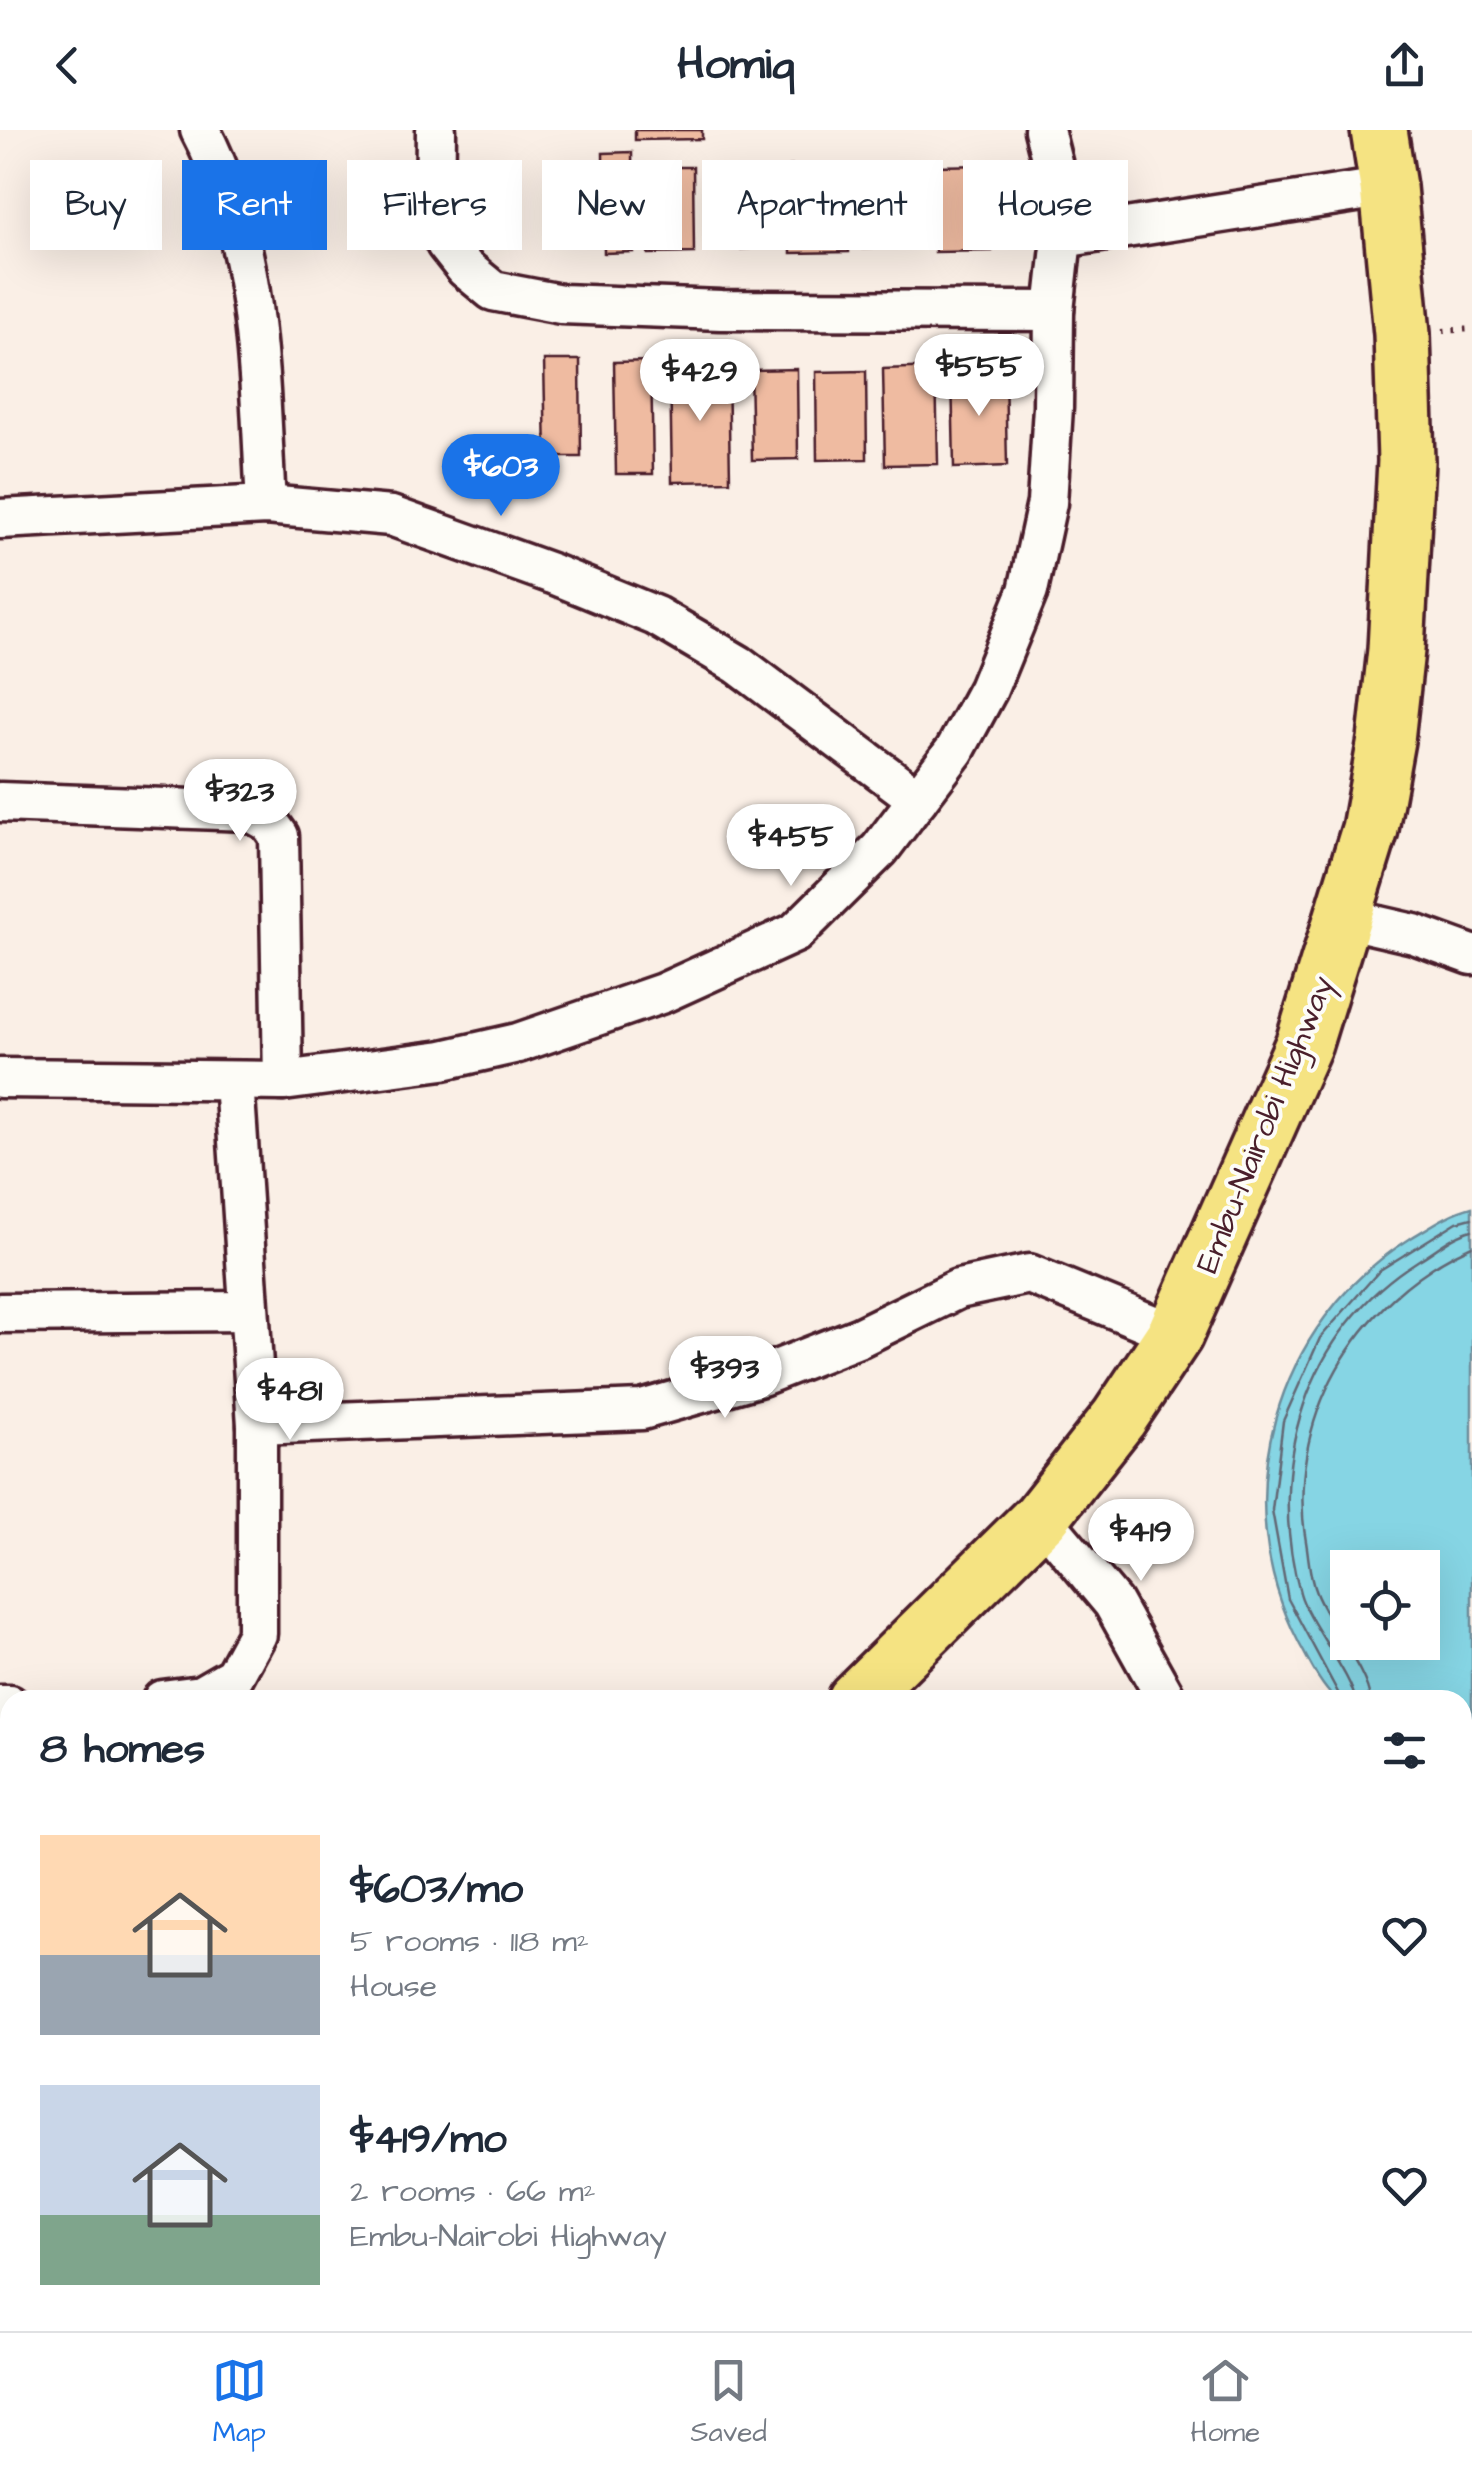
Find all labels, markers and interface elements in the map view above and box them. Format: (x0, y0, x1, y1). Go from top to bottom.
text: Homiq (677, 34, 795, 96)
icon: back (40, 38, 95, 93)
icon: share (1377, 38, 1432, 93)
chip: Buy (30, 160, 162, 250)
chip: Rent (182, 160, 327, 250)
chip: Filters (347, 160, 522, 250)
chip: New (542, 160, 682, 250)
chip: Apartment (702, 160, 943, 250)
chip: House (963, 160, 1128, 250)
pin: $555 (920, 334, 1038, 419)
pin: $429 (641, 339, 759, 424)
text: $555 (936, 344, 1022, 389)
text: $429 (662, 349, 738, 394)
pin: $603 (442, 434, 560, 519)
text: $603 (464, 444, 538, 489)
pin: $323 (181, 759, 299, 844)
text: $323 (206, 769, 274, 814)
pin: $455 (732, 804, 850, 889)
text: $455 (749, 814, 833, 859)
street label: Embu-Nairobi Highway (1185, 969, 1346, 1280)
pin: $393 (666, 1336, 784, 1421)
text: $393 (691, 1346, 759, 1391)
pin: $481 (231, 1358, 349, 1443)
text: $481 (258, 1368, 322, 1413)
pin: $419 (1082, 1499, 1200, 1584)
text: $419 (1110, 1509, 1172, 1554)
map controls (1330, 1550, 1440, 1660)
button: locate (1330, 1550, 1440, 1660)
text: 8 homes (40, 1721, 205, 1779)
icon: filters (1377, 1723, 1432, 1778)
text: $603/mo (350, 1861, 523, 1919)
icon: home (120, 1875, 240, 1995)
icon: heart (1377, 1908, 1432, 1963)
text: 5 rooms · 118 m² (350, 1919, 589, 1964)
text: House (350, 1964, 437, 2009)
text: $419/mo (350, 2111, 507, 2169)
icon: home (120, 2125, 240, 2245)
icon: heart (1377, 2158, 1432, 2213)
text: 2 rooms · 66 m² (350, 2169, 596, 2214)
text: Embu-Nairobi Highway (350, 2214, 667, 2259)
tab: Map (212, 2353, 267, 2452)
tab: Saved (691, 2353, 767, 2452)
tab: Home (1190, 2353, 1260, 2452)

